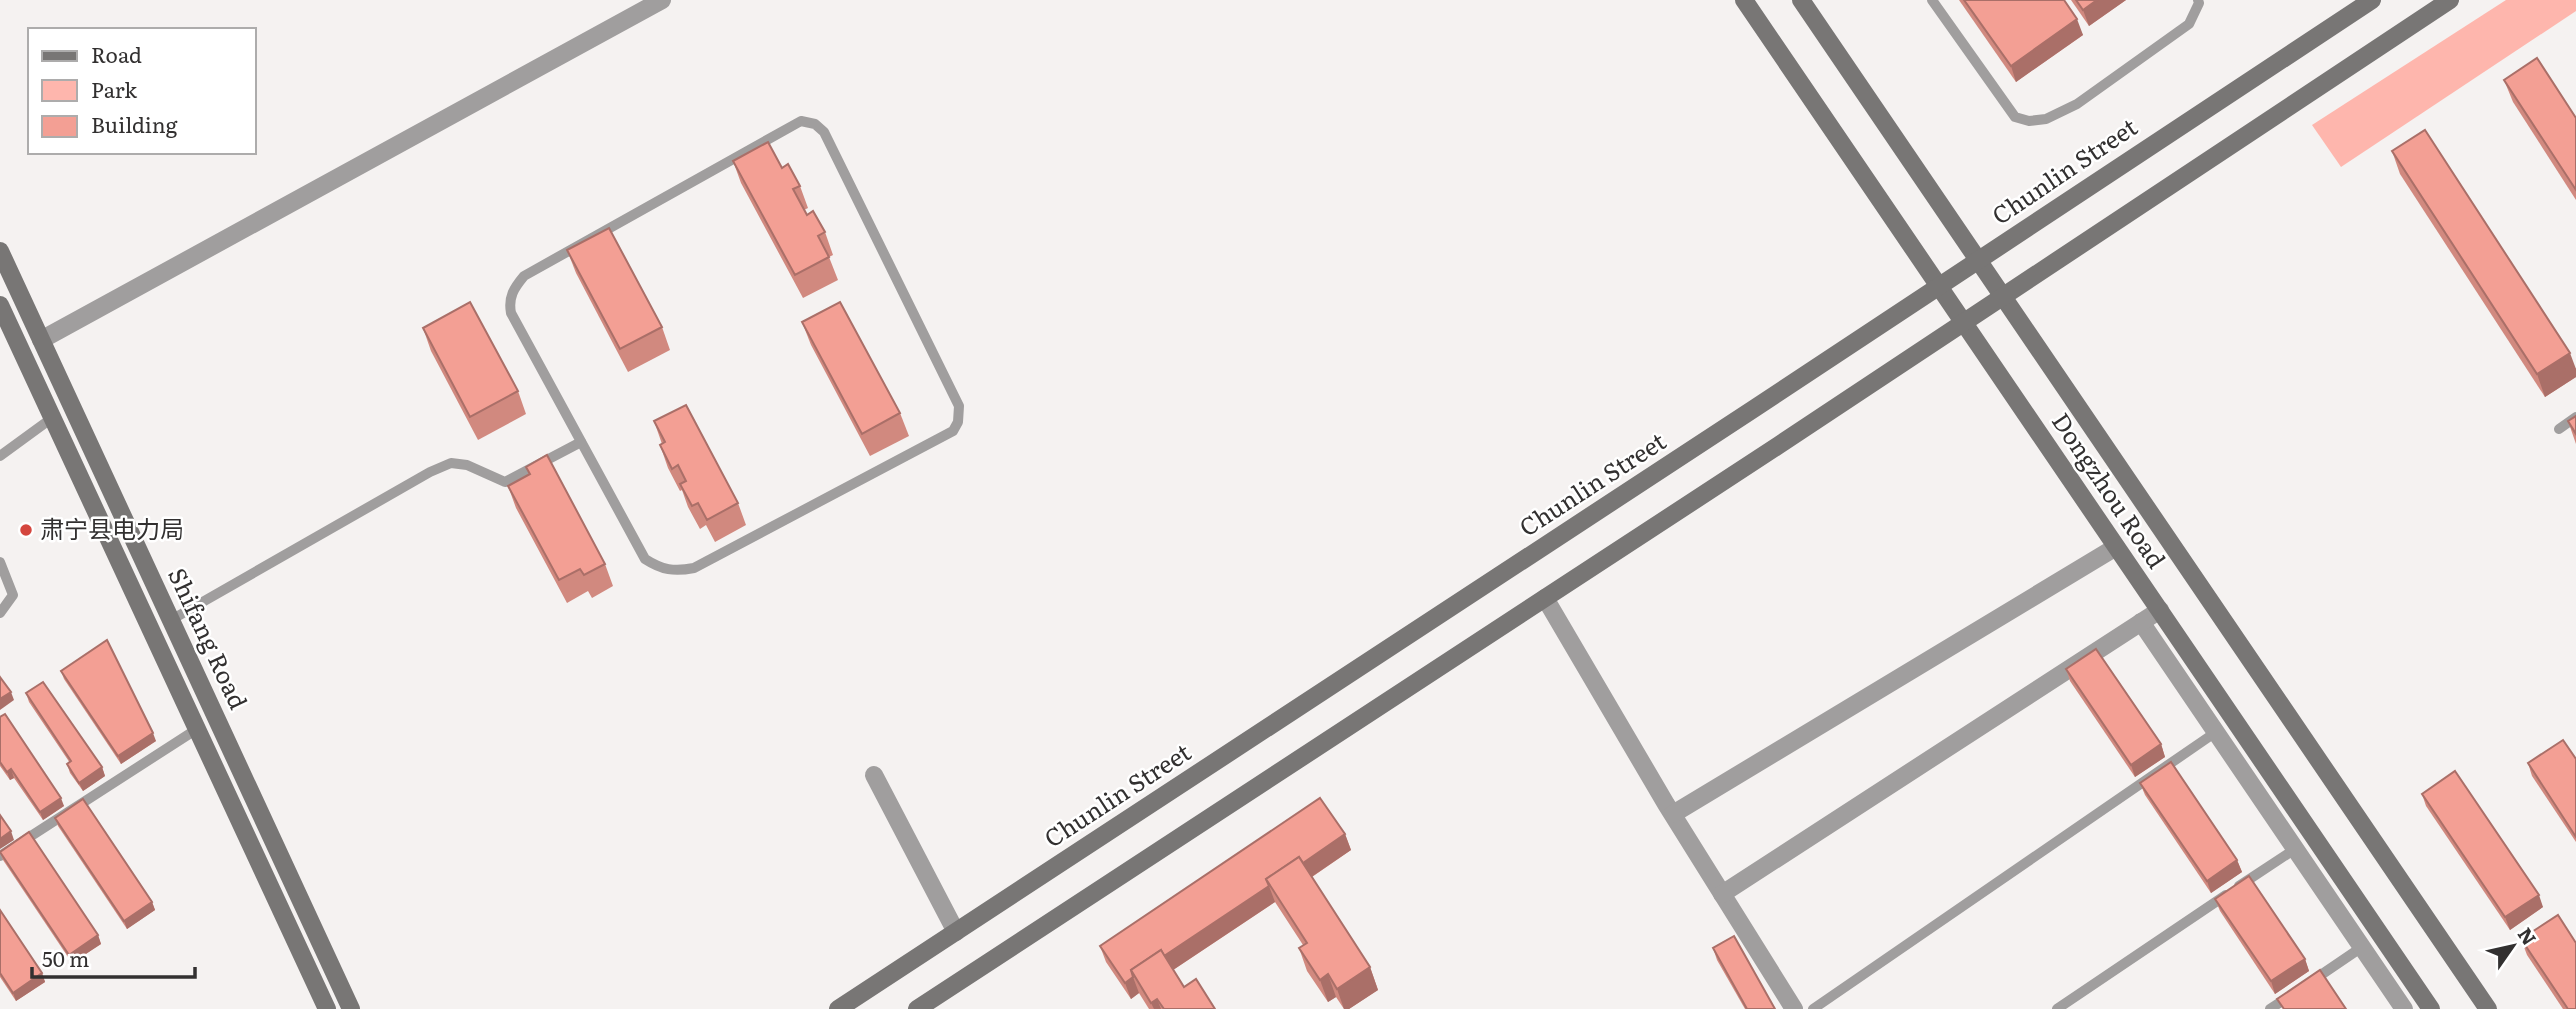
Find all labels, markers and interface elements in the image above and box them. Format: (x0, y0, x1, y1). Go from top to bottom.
legend (28, 28, 256, 154)
text: Road (91, 38, 142, 69)
text: Park (91, 73, 137, 104)
text: Building (91, 108, 178, 139)
street label: Chunlin Street (1984, 108, 2143, 231)
street label: Dongzhou Road (2045, 405, 2175, 575)
street label: Chunlin Street (1512, 422, 1672, 543)
place label: 肃宁县电力局 (40, 510, 184, 545)
marker: 肃宁县电力局 (18, 522, 34, 538)
street label: Shifang Road (161, 562, 257, 715)
street label: Chunlin Street (1037, 733, 1197, 854)
north arrow (2478, 911, 2548, 981)
text: N (2512, 921, 2544, 950)
scale bar (32, 936, 194, 980)
text: 50 m (42, 942, 89, 973)

